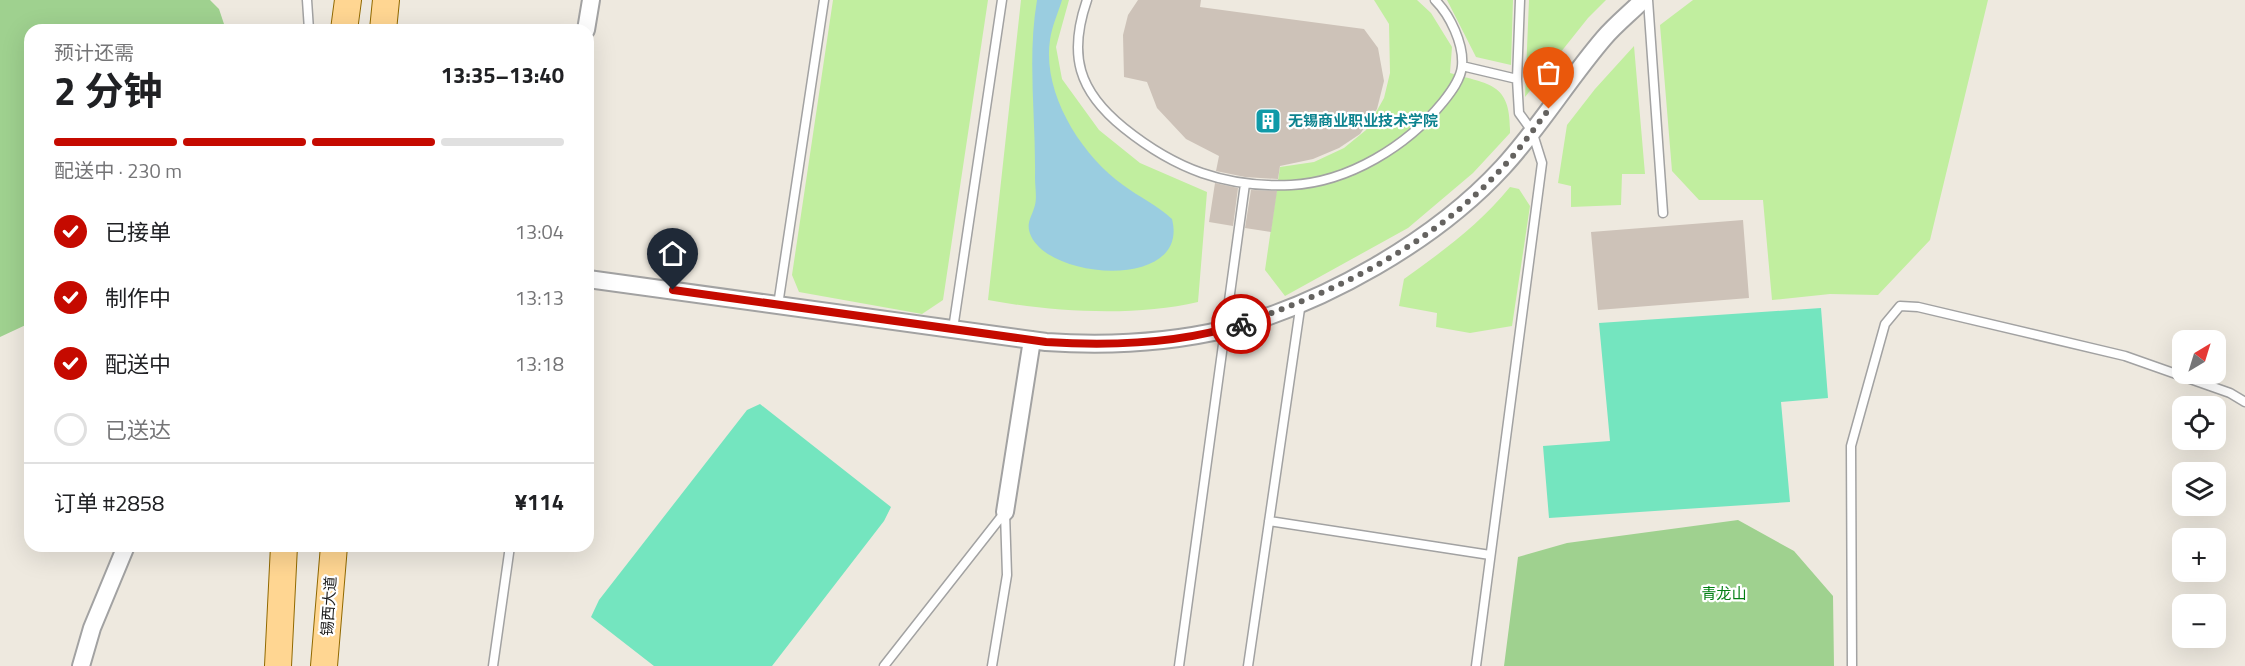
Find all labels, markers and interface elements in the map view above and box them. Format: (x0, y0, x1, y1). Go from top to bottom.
text: 预计还需 (54, 37, 134, 68)
pin (1523, 47, 1574, 109)
icon: bag (1532, 56, 1565, 89)
text: 13:35–13:40 (441, 58, 564, 92)
text: 2 分钟 (54, 61, 162, 120)
building icon: 无锡商业职业技术学院 (1253, 106, 1283, 136)
place label: 无锡商业职业技术学院 (1288, 109, 1438, 132)
text: 配送中 · 230 m (54, 155, 182, 186)
icon: check (54, 215, 87, 248)
text: 已接单 (105, 215, 171, 249)
text: 13:04 (515, 216, 564, 247)
pin (647, 228, 698, 290)
icon: home (656, 237, 689, 270)
icon: check (54, 281, 87, 314)
text: 制作中 (105, 281, 171, 315)
text: 13:13 (515, 282, 564, 313)
courier (1211, 294, 1271, 354)
icon: bike (1225, 308, 1258, 341)
north arrow (2172, 330, 2226, 384)
map controls (2172, 330, 2226, 648)
icon: check (54, 347, 87, 380)
text: 配送中 (105, 347, 171, 381)
text: 13:18 (515, 348, 564, 379)
button: locate (2172, 396, 2226, 450)
text: 已送达 (105, 413, 171, 447)
button: layers (2172, 462, 2226, 516)
text: ¥114 (515, 485, 564, 519)
text: 订单 #2858 (54, 486, 164, 520)
button: + (2172, 528, 2226, 582)
street label: 锡西大道 (315, 575, 342, 637)
park label: 青龙山 (1701, 582, 1747, 605)
button: − (2172, 594, 2226, 648)

